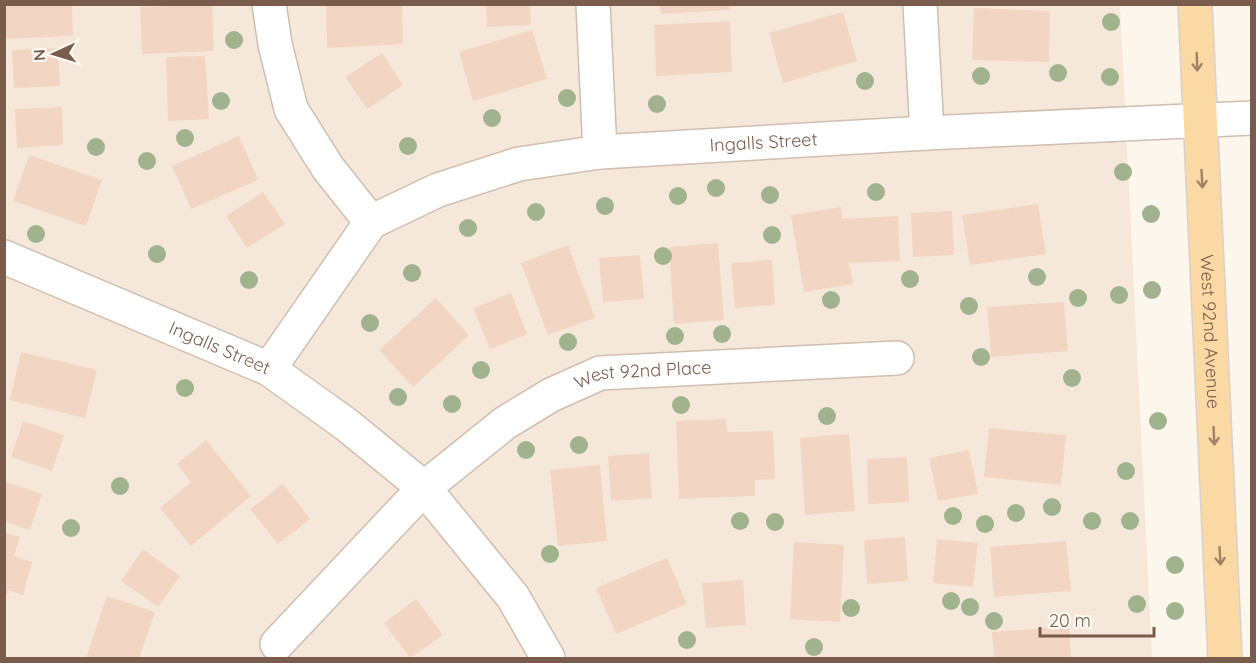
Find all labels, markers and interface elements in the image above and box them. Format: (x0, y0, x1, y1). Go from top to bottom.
north arrow (24, 24, 84, 84)
text: N (29, 48, 49, 62)
one-way arrow (1191, 52, 1203, 72)
street label: Ingalls Street (709, 127, 818, 157)
one-way arrow (1196, 168, 1207, 188)
street label: West 92nd Avenue (1195, 254, 1226, 409)
street label: Ingalls Street (166, 316, 274, 379)
street label: West 92nd Place (571, 355, 712, 394)
one-way arrow (1209, 426, 1220, 446)
one-way arrow (1215, 546, 1226, 566)
scale bar (1040, 600, 1154, 638)
text: 20 m (1049, 609, 1091, 632)

